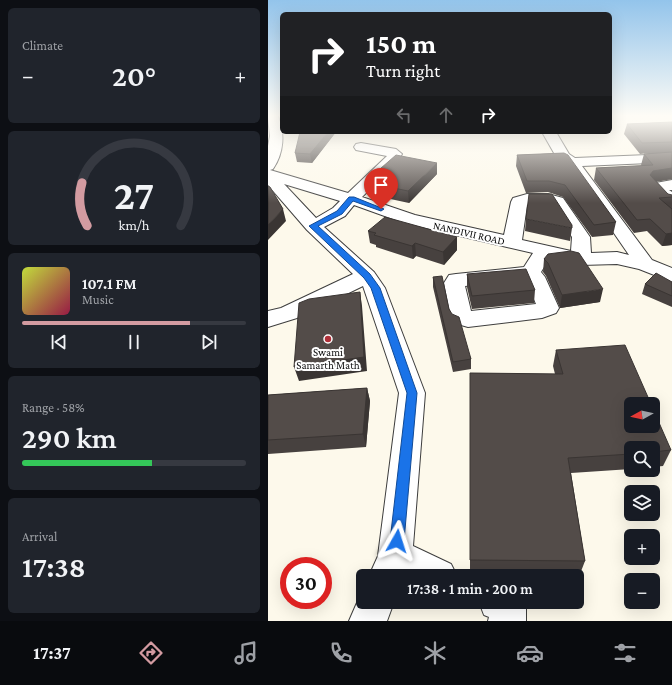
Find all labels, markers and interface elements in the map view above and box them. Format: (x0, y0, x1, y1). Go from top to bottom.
icon: right (300, 28, 352, 80)
text: 150 m (366, 28, 436, 59)
text: Climate (22, 38, 63, 53)
text: 20° (112, 59, 156, 92)
text: Turn right (366, 61, 440, 81)
text: − (22, 63, 34, 88)
text: + (234, 63, 246, 88)
icon: left (393, 104, 415, 126)
icon: ahead (435, 104, 457, 126)
icon: right (477, 104, 499, 126)
pin (364, 168, 398, 209)
text: 27 (114, 172, 154, 218)
icon: arrive (370, 174, 392, 196)
text: km/h (119, 216, 150, 232)
street label: NANDIVII ROAD (432, 219, 506, 247)
text: 107.1 FM (82, 276, 137, 292)
text: Music (82, 292, 114, 307)
icon: previous (48, 331, 70, 353)
icon: pause (123, 331, 145, 353)
icon: next (198, 331, 220, 353)
marker: Swami Samarth Math (323, 334, 333, 344)
place label: Swami Samarth Math (296, 346, 360, 371)
north arrow (624, 397, 660, 433)
map controls (624, 397, 660, 609)
text: Range · 58% (22, 400, 85, 415)
text: 290 km (22, 421, 117, 454)
button: search (624, 441, 660, 477)
button: layers (624, 485, 660, 521)
position arrow (376, 520, 418, 562)
text: Arrival (22, 529, 57, 544)
button: + (624, 529, 660, 565)
text: 17:38 (22, 550, 86, 583)
speed limit sign: 30 (280, 557, 332, 609)
button: − (624, 573, 660, 609)
text: 17:38 · 1 min · 200 m (407, 581, 533, 597)
icon: directions (137, 639, 165, 667)
icon: music (232, 639, 260, 667)
icon: phone (327, 639, 355, 667)
icon: climate (421, 639, 449, 667)
icon: car (516, 639, 544, 667)
icon: filters (611, 639, 639, 667)
text: 17:37 (33, 643, 71, 663)

